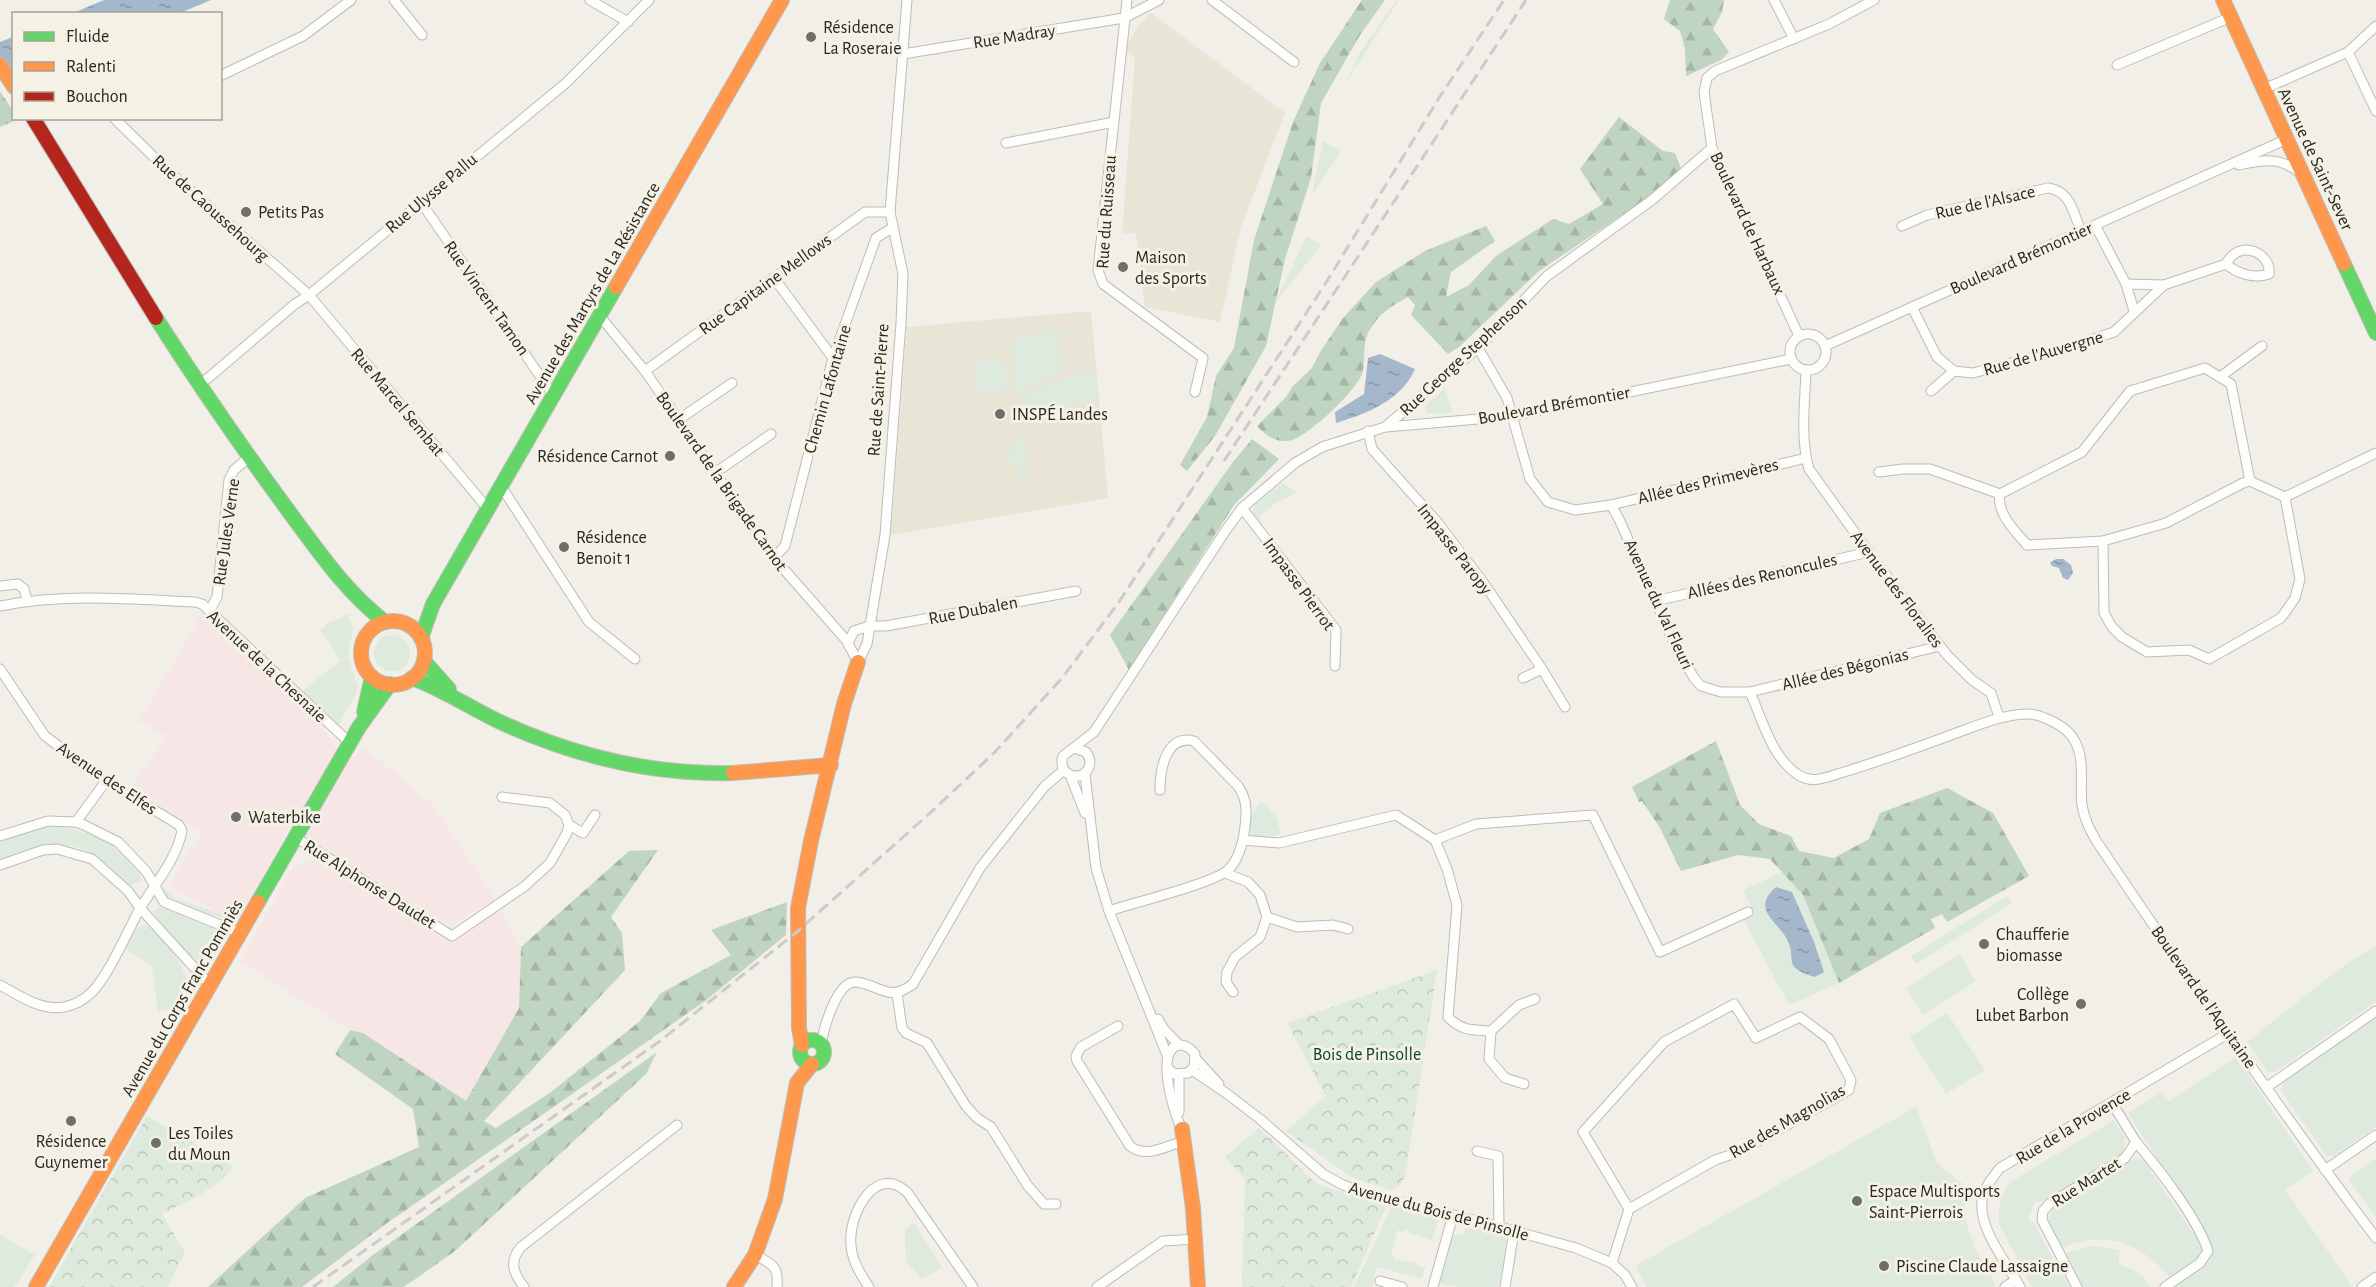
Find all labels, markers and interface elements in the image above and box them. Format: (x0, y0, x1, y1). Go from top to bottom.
legend (12, 12, 222, 120)
place label: Résidence La Roseraie (823, 19, 902, 58)
street label: Rue Madray (972, 22, 1057, 52)
text: Fluide (66, 28, 109, 46)
marker: Résidence La Roseraie (804, 30, 818, 44)
text: Ralenti (66, 58, 116, 76)
street label: Avenue de Saint-Sever (2274, 85, 2356, 234)
text: Bouchon (66, 88, 128, 106)
street label: Boulevard de Harbaux (1706, 149, 1788, 298)
street label: Rue Ulysse Pallu (382, 150, 481, 237)
street label: Rue de Caoussehourg (149, 152, 272, 266)
street label: Rue du Ruisseau (1094, 155, 1120, 269)
street label: Avenue des Martyrs de La Résistance (522, 180, 664, 407)
street label: Rue de l'Alsace (1933, 183, 2037, 223)
place label: Petits Pas (258, 204, 324, 222)
marker: Petits Pas (239, 205, 253, 219)
street label: Boulevard Brémontier (1947, 219, 2096, 298)
street label: Rue Capitaine Mellows (696, 231, 835, 339)
street label: Rue Vincent Tamon (440, 238, 532, 359)
place label: Maison des Sports (1135, 249, 1207, 288)
marker: Maison des Sports (1116, 260, 1130, 274)
street label: Rue George Stephenson (1397, 293, 1531, 420)
street label: Chemin Lafontaine (801, 323, 855, 456)
street label: Rue de Saint-Pierre (865, 323, 893, 457)
street label: Rue de l'Auvergne (1981, 328, 2105, 380)
street label: Rue Marcel Sembat (347, 345, 448, 460)
street label: Boulevard Brémontier (1477, 384, 1632, 428)
street label: Boulevard de la Brigade Carnot (652, 389, 790, 575)
place label: INSPÉ Landes (1012, 403, 1108, 424)
marker: INSPÉ Landes (993, 407, 1007, 421)
place label: Résidence Carnot (537, 448, 658, 466)
marker: Résidence Carnot (663, 449, 677, 463)
street label: Allée des Primevères (1636, 456, 1781, 508)
street label: Rue Jules Verne (211, 477, 243, 587)
street label: Impasse Paropy (1413, 501, 1495, 598)
street label: Avenue des Floralies (1846, 528, 1946, 651)
place label: Résidence Benoit 1 (576, 529, 647, 568)
street label: Impasse Pierrot (1259, 535, 1338, 634)
street label: Avenue du Val Fleuri (1620, 536, 1696, 672)
marker: Résidence Benoit 1 (557, 540, 571, 554)
street label: Allées des Renoncules (1686, 551, 1839, 603)
street label: Rue Dubalen (927, 594, 1019, 628)
street label: Avenue de la Chesnaie (203, 607, 329, 726)
street label: Allée des Bégonias (1780, 646, 1910, 694)
street label: Avenue des Elfes (53, 739, 160, 819)
place label: Waterbike (248, 809, 321, 827)
marker: Waterbike (229, 810, 243, 824)
street label: Rue Alphonse Daudet (300, 837, 439, 933)
street label: Avenue du Corps Franc Pommiès (119, 897, 247, 1100)
street label: Boulevard de l'Aquitaine (2147, 923, 2259, 1072)
place label: Chaufferie biomasse (1996, 926, 2069, 965)
marker: Chaufferie biomasse (1977, 937, 1991, 951)
place label: Collège Lubet Barbon (1975, 986, 2069, 1025)
marker: Collège Lubet Barbon (2074, 997, 2088, 1011)
park label: Bois de Pinsolle (1313, 1046, 1421, 1064)
street label: Rue des Magnolias (1727, 1081, 1848, 1162)
street label: Rue de la Provence (2013, 1086, 2134, 1168)
marker: Résidence Guynemer (64, 1114, 78, 1128)
place label: Les Toiles du Moun (168, 1125, 233, 1164)
place label: Résidence Guynemer (34, 1133, 108, 1172)
marker: Les Toiles du Moun (149, 1136, 163, 1150)
street label: Rue Martet (2049, 1155, 2124, 1211)
street label: Avenue du Bois de Pinsolle (1347, 1179, 1531, 1245)
place label: Espace Multisports Saint-Pierrois (1869, 1183, 2000, 1222)
marker: Espace Multisports Saint-Pierrois (1850, 1194, 1864, 1208)
place label: Piscine Claude Lassaigne (1896, 1258, 2068, 1276)
marker: Piscine Claude Lassaigne (1877, 1259, 1891, 1273)

